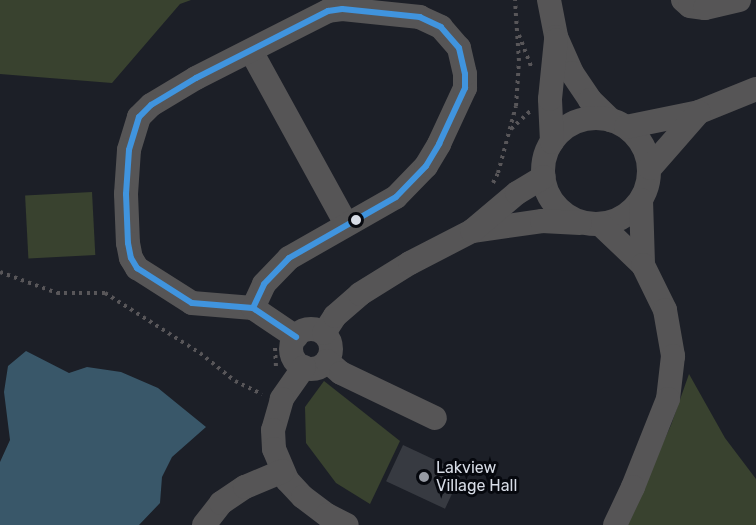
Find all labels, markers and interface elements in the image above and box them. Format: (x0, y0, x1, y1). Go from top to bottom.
unlabelled marker (350, 214, 362, 226)
place label: Lakview Village Hall (436, 458, 517, 496)
marker: Lakview Village Hall (417, 470, 431, 484)

